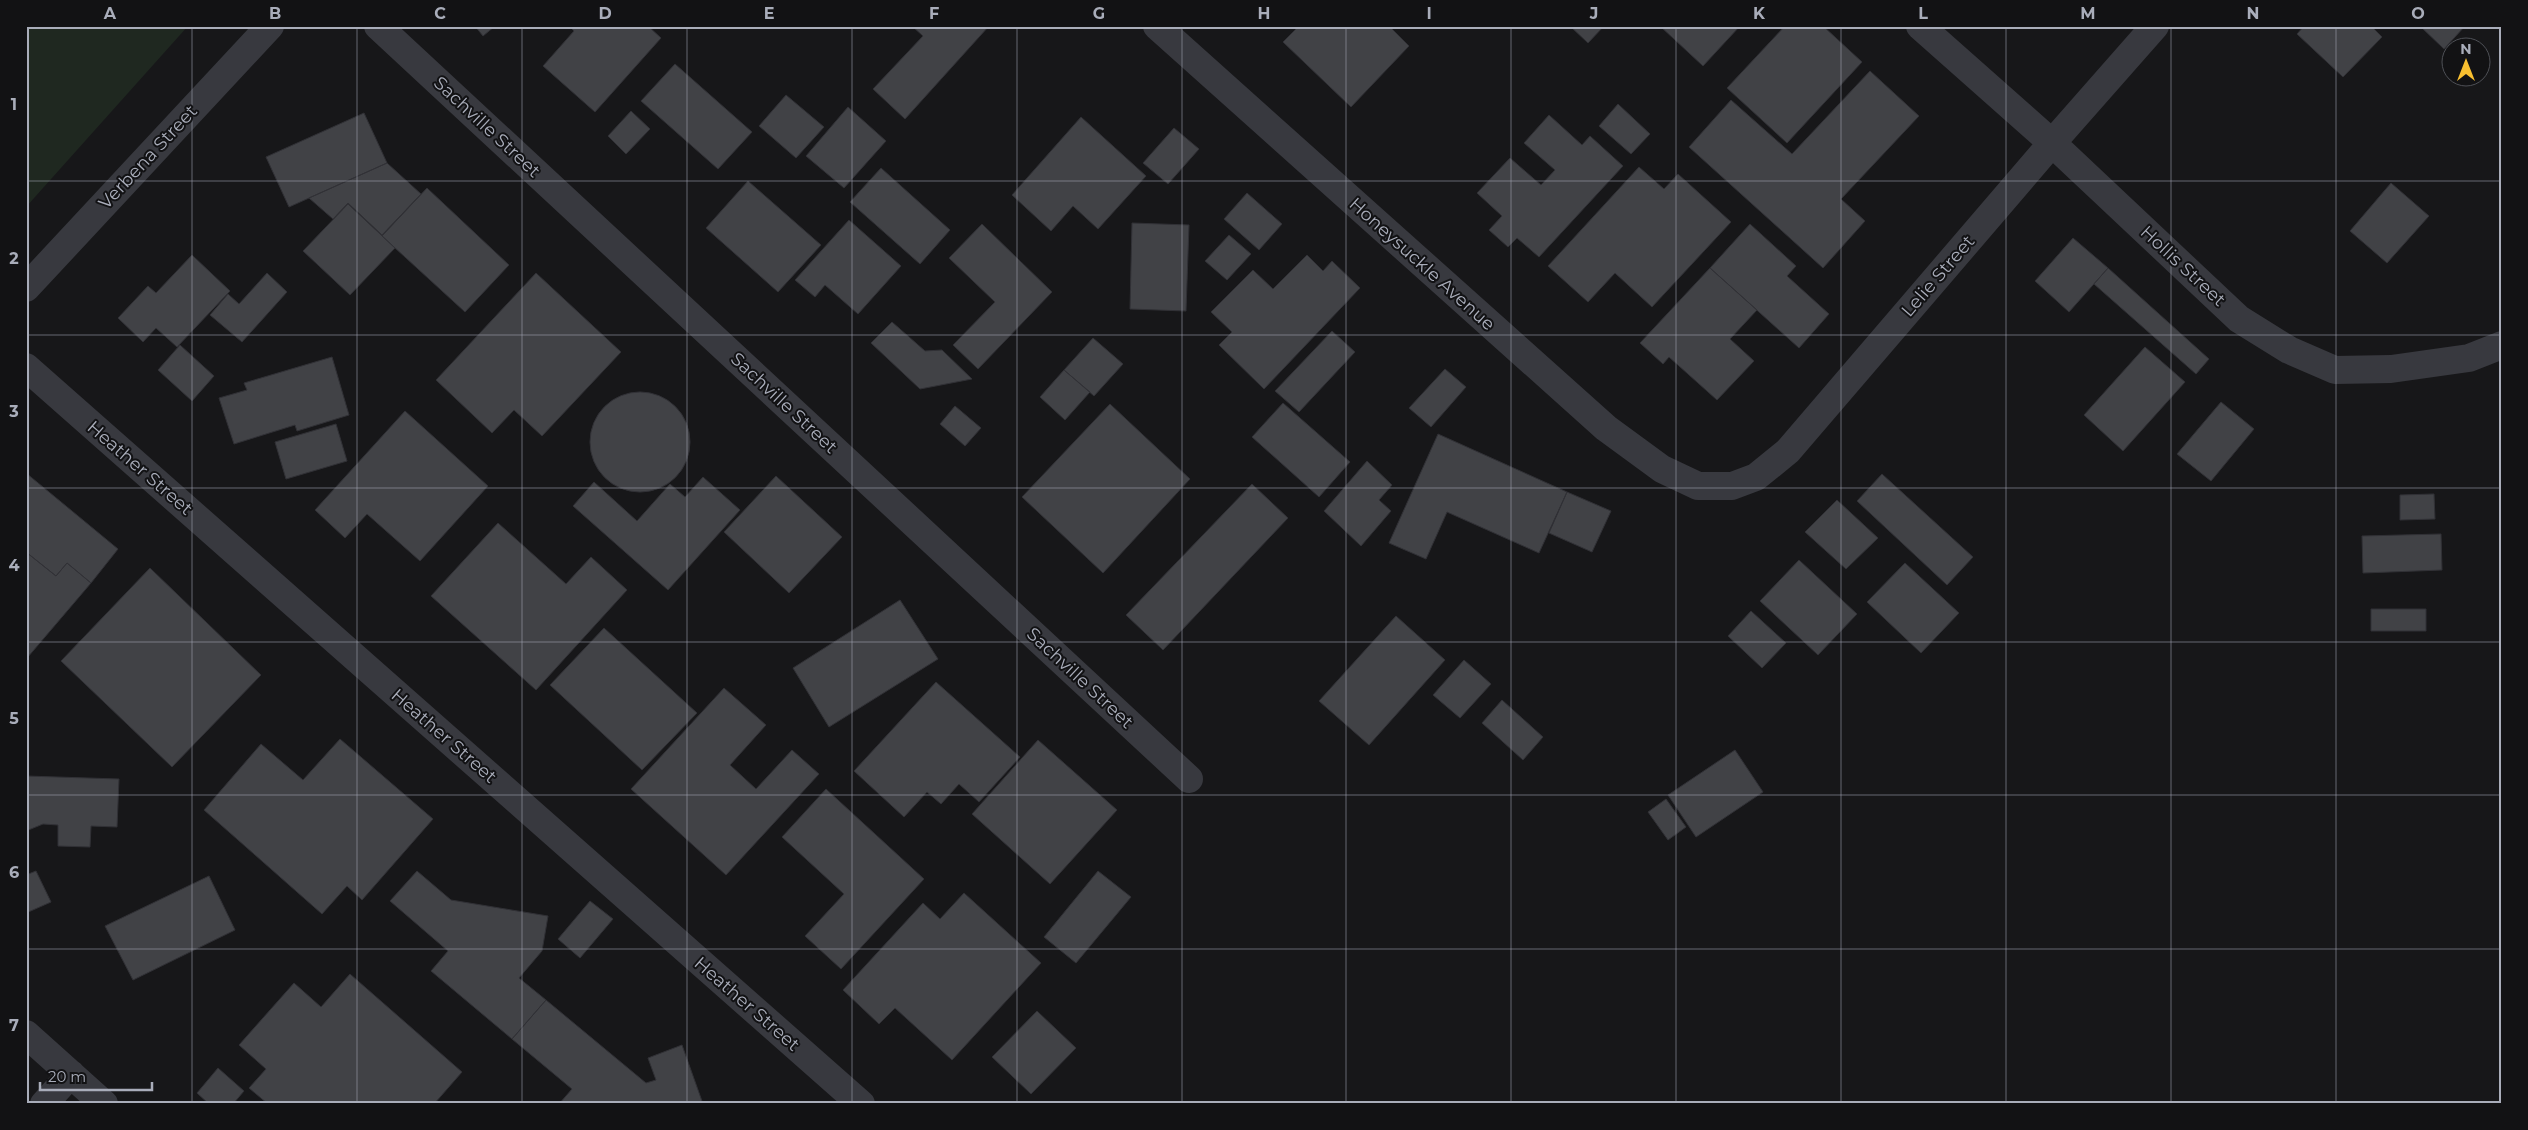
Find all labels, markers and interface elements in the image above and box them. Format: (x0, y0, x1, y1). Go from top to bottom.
text: A (103, 4, 117, 23)
text: B (269, 4, 281, 23)
text: C (434, 4, 446, 23)
text: D (598, 4, 612, 23)
text: E (764, 4, 774, 23)
text: F (929, 4, 939, 23)
text: G (1093, 4, 1105, 23)
text: H (1258, 4, 1270, 23)
text: I (1426, 4, 1432, 23)
text: J (1589, 4, 1598, 23)
text: K (1753, 4, 1766, 23)
text: L (1918, 4, 1928, 23)
text: M (2080, 4, 2096, 23)
text: N (2247, 4, 2259, 23)
text: O (2411, 4, 2425, 23)
north arrow (2440, 38, 2490, 88)
text: N (2460, 40, 2472, 58)
street label: Sachville Street (429, 72, 545, 182)
text: 1 (11, 95, 17, 114)
street label: Verbena Street (94, 100, 202, 214)
street label: Honeysuckle Avenue (1345, 193, 1499, 335)
street label: Hollis Street (2136, 221, 2230, 311)
street label: Lelie Street (1897, 231, 1979, 321)
text: 2 (9, 249, 19, 268)
street label: Sachville Street (726, 348, 842, 458)
text: 3 (8, 402, 19, 421)
street label: Heather Street (83, 416, 197, 520)
text: 4 (8, 556, 20, 575)
street label: Sachville Street (1022, 623, 1138, 733)
street label: Heather Street (387, 684, 501, 788)
text: 5 (9, 709, 19, 728)
text: 6 (9, 863, 19, 882)
street label: Heather Street (690, 952, 804, 1056)
text: 7 (9, 1016, 19, 1035)
scale bar (40, 1060, 152, 1092)
text: 20 m (48, 1067, 86, 1086)

